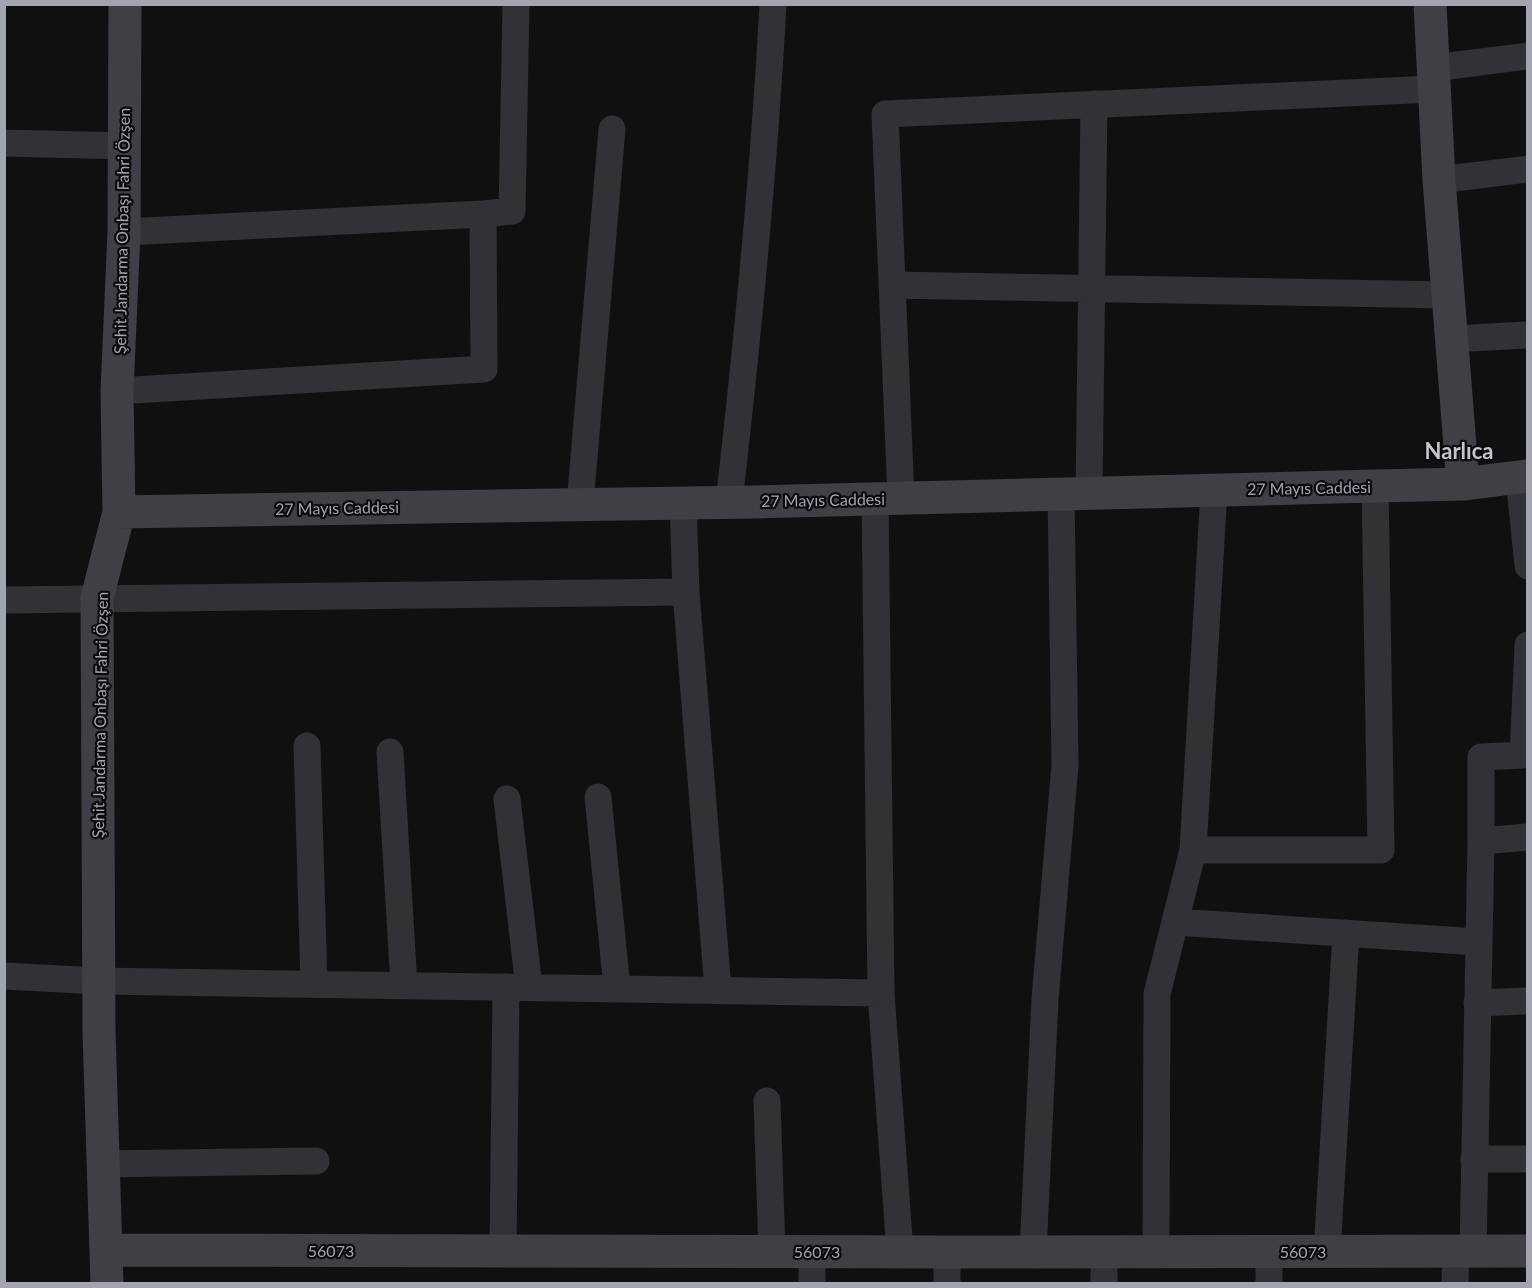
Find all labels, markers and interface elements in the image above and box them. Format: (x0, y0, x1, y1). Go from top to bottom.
street label: Şehit Jandarma Onbaşı Fahri Özşen (110, 108, 133, 354)
district label: Narlıca (1425, 437, 1493, 464)
street label: 27 Mayıs Caddesi (1247, 477, 1371, 498)
street label: 27 Mayıs Caddesi (761, 489, 885, 510)
street label: 27 Mayıs Caddesi (275, 497, 399, 518)
street label: Şehit Jandarma Onbaşı Fahri Özşen (88, 592, 111, 838)
street label: 56073 (308, 1241, 354, 1260)
street label: 56073 (794, 1242, 840, 1261)
street label: 56073 (1280, 1242, 1326, 1261)

